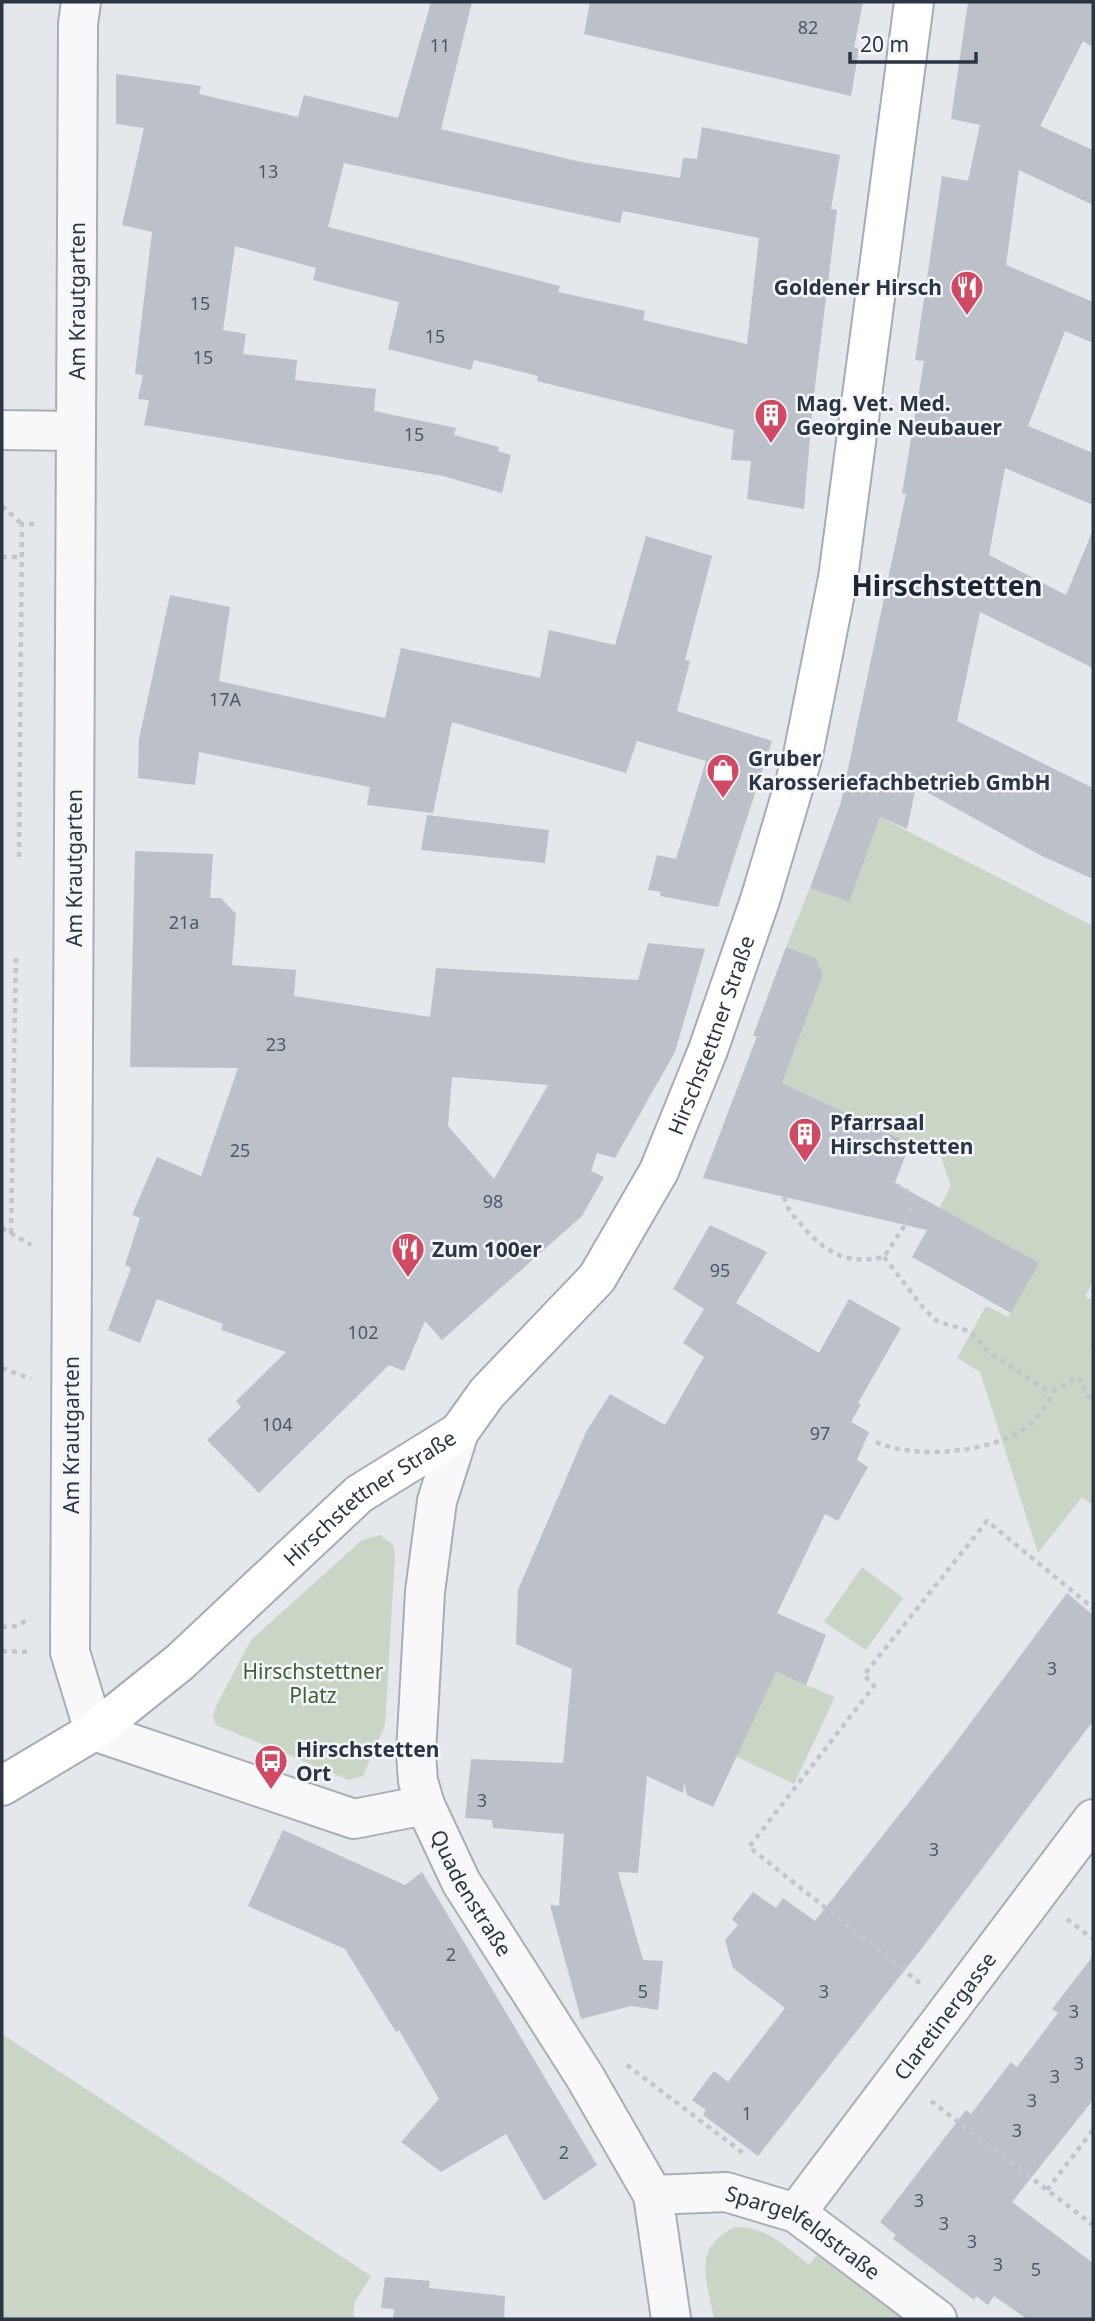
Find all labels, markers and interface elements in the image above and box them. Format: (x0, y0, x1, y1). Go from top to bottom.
house number: 82 (798, 15, 818, 39)
scale bar (850, 21, 976, 65)
text: 20 m (860, 30, 909, 58)
house number: 11 (430, 33, 450, 57)
house number: 13 (258, 159, 278, 183)
street label: Am Krautgarten (63, 222, 91, 380)
restaurant icon: Goldener Hirsch (948, 268, 986, 317)
place label: Goldener Hirsch (774, 273, 942, 301)
house number: 15 (190, 291, 210, 315)
house number: 15 (425, 324, 445, 348)
house number: 15 (193, 345, 213, 369)
place label: Mag. Vet. Med. Georgine Neubauer (796, 389, 1003, 441)
building icon: Mag. Vet. Med. Georgine Neubauer (752, 396, 790, 445)
house number: 15 (404, 422, 424, 446)
district label: Hirschstetten (851, 566, 1043, 604)
house number: 17A (209, 687, 242, 711)
place label: Gruber Karosseriefachbetrieb GmbH (748, 744, 1051, 796)
shop icon: Gruber Karosseriefachbetrieb GmbH (704, 751, 742, 800)
street label: Am Krautgarten (60, 789, 88, 947)
house number: 21a (169, 910, 199, 934)
street label: Hirschstettner Straße (661, 932, 761, 1139)
house number: 23 (266, 1032, 286, 1056)
place label: Pfarrsaal Hirschstetten (830, 1108, 973, 1160)
building icon: Pfarrsaal Hirschstetten (786, 1115, 824, 1164)
house number: 25 (230, 1138, 250, 1162)
house number: 98 (483, 1189, 503, 1213)
restaurant icon: Zum 100er (389, 1230, 427, 1279)
place label: Zum 100er (432, 1235, 542, 1263)
house number: 95 (710, 1258, 730, 1282)
house number: 102 (348, 1320, 378, 1344)
street label: Am Krautgarten (57, 1356, 85, 1514)
house number: 104 (262, 1412, 292, 1436)
house number: 97 (810, 1421, 830, 1445)
street label: Hirschstettner Straße (277, 1423, 461, 1572)
house number: 3 (1047, 1656, 1057, 1680)
park label: Hirschstettner Platz (243, 1657, 384, 1709)
place label: Hirschstetten Ort (296, 1735, 439, 1787)
bus stop icon: Hirschstetten Ort (252, 1742, 290, 1791)
house number: 3 (477, 1788, 487, 1812)
street label: Quadenstraße (424, 1825, 519, 1962)
house number: 3 (929, 1837, 939, 1861)
house number: 2 (446, 1942, 456, 1966)
street label: Claretinergasse (887, 1946, 1002, 2086)
house number: 5 (638, 1979, 648, 2003)
house number: 3 (819, 1979, 829, 2003)
house number: 3 (1069, 1999, 1079, 2023)
house number: 3 (1074, 2051, 1084, 2075)
house number: 3 (1050, 2064, 1060, 2088)
house number: 3 (1027, 2088, 1037, 2112)
house number: 1 (742, 2101, 752, 2125)
house number: 3 (1012, 2118, 1022, 2142)
house number: 2 (559, 2140, 569, 2164)
street label: Spargelfeldstraße (722, 2179, 886, 2286)
house number: 3 (914, 2188, 924, 2212)
house number: 3 (939, 2211, 949, 2235)
house number: 3 (967, 2229, 977, 2253)
house number: 3 (993, 2252, 1003, 2276)
house number: 5 (1031, 2257, 1041, 2281)

